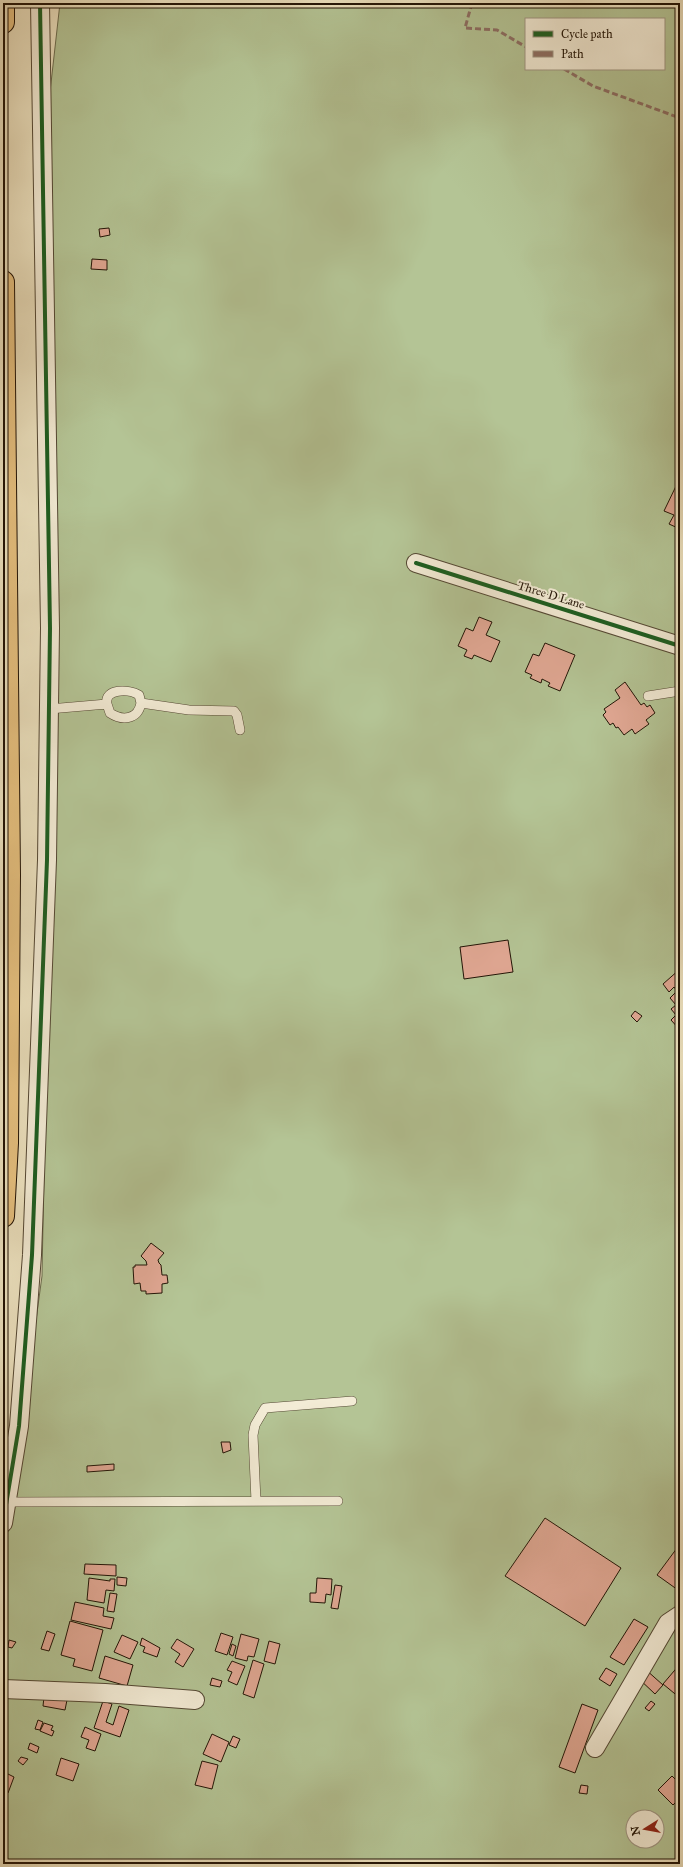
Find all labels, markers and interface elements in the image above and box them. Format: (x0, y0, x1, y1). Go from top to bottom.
legend (525, 18, 665, 70)
text: Cycle path (561, 27, 613, 41)
text: Path (561, 47, 584, 61)
street label: Three D Lane (516, 578, 586, 612)
north arrow (625, 1809, 665, 1849)
text: N (628, 1824, 643, 1837)

